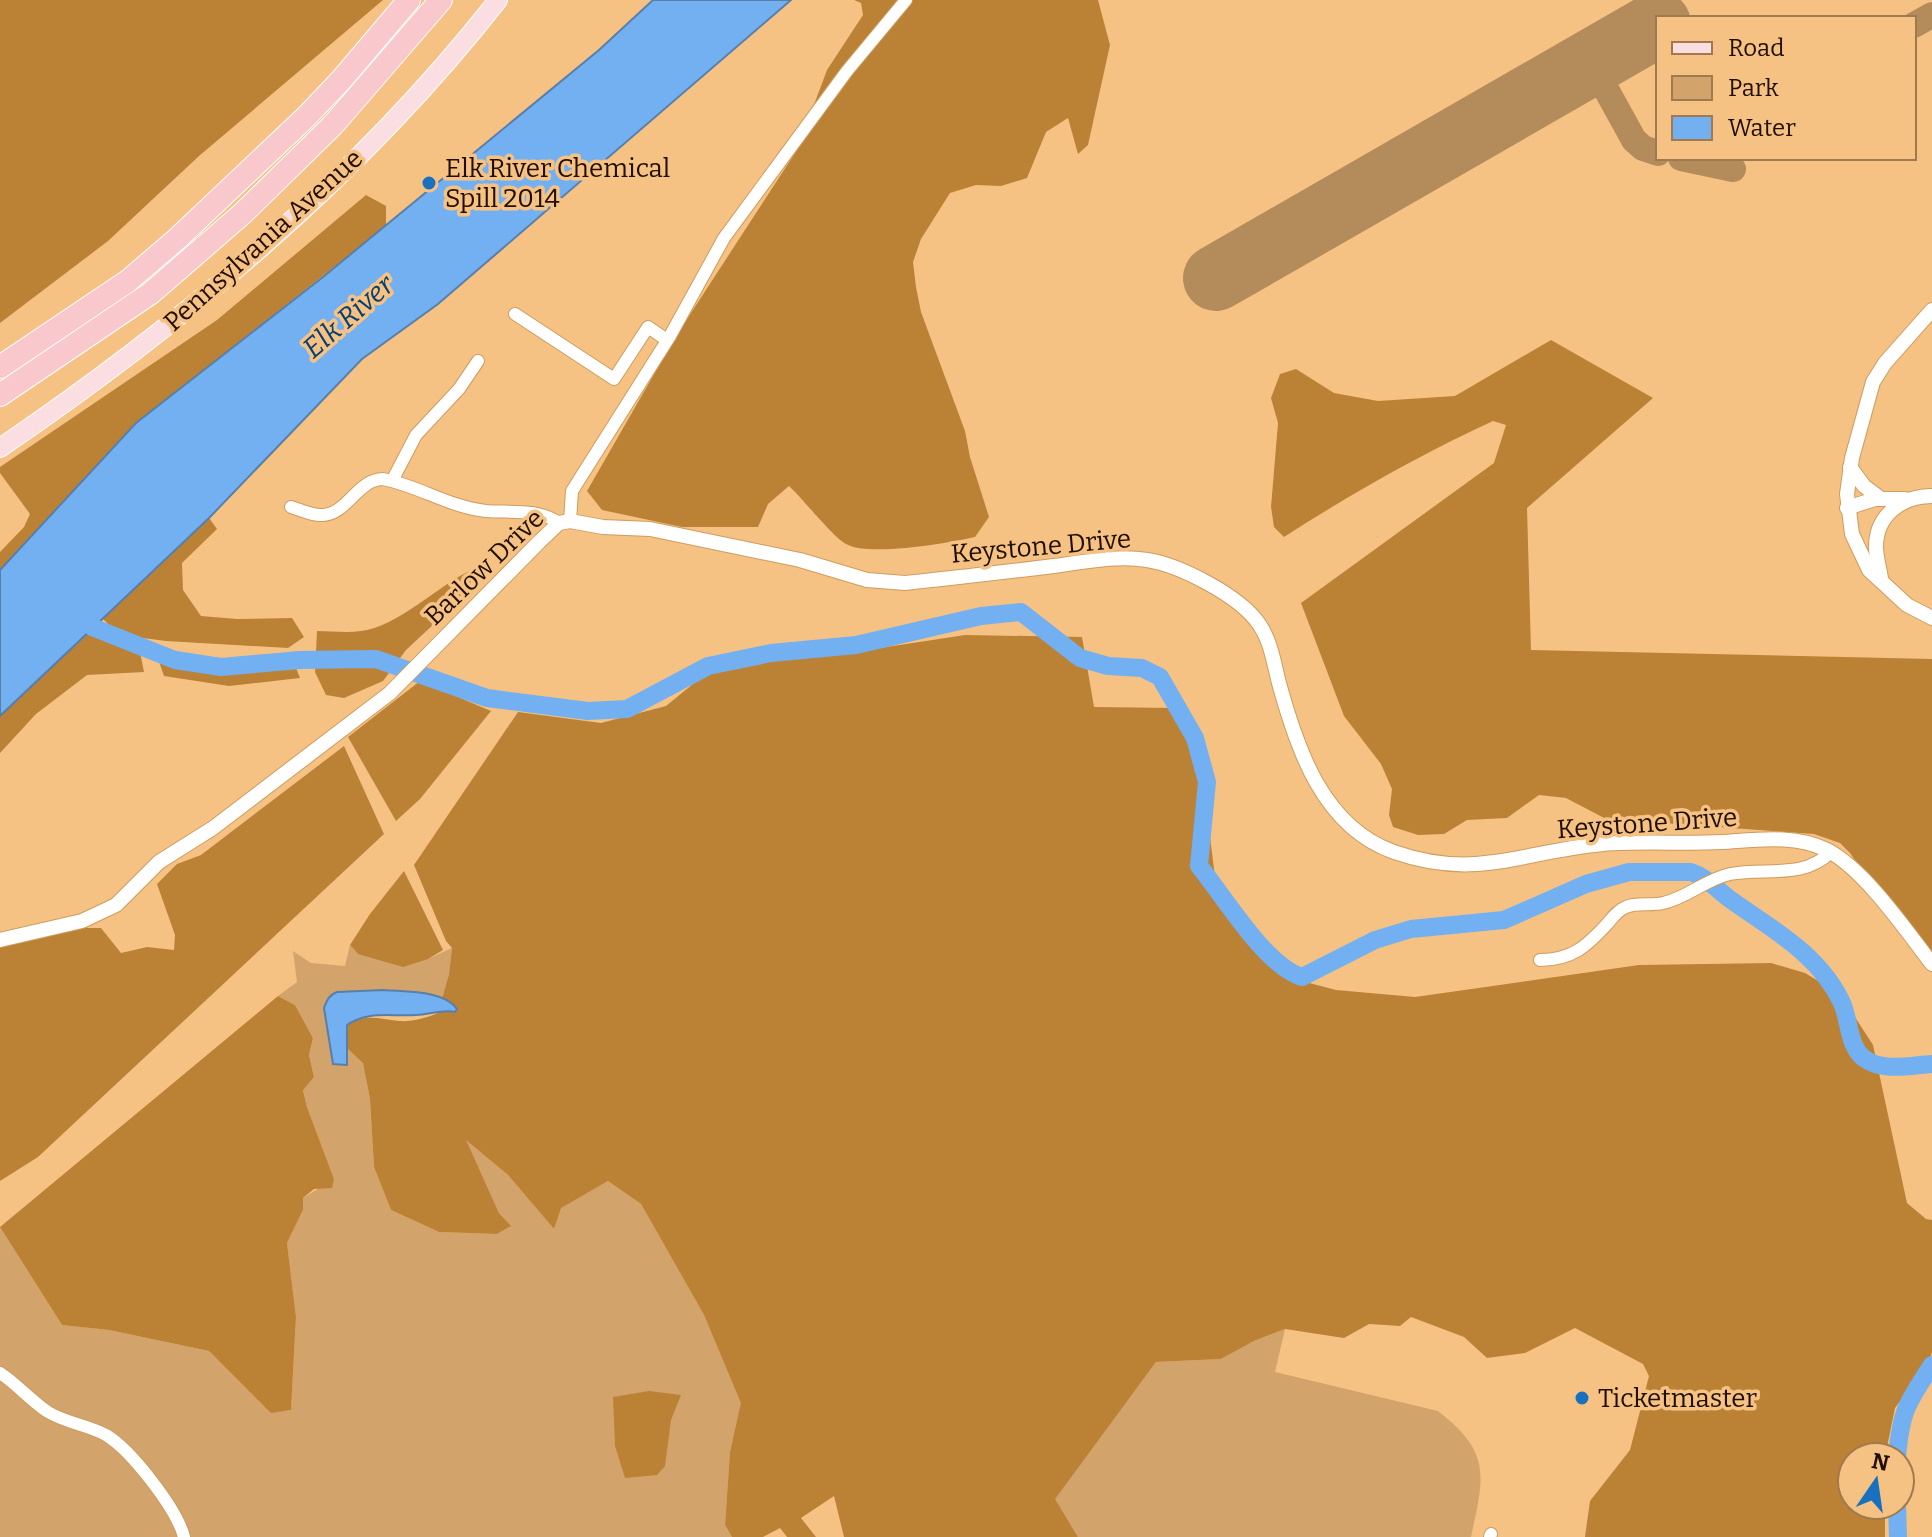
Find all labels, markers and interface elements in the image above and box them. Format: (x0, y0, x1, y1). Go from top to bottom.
legend (1656, 16, 1916, 160)
text: Road (1728, 34, 1784, 62)
text: Park (1728, 74, 1779, 102)
text: Water (1728, 114, 1796, 142)
street label: Pennsylvania Avenue (158, 143, 369, 338)
place label: Elk River Chemical Spill 2014 (445, 153, 670, 214)
marker: Elk River Chemical Spill 2014 (420, 174, 438, 192)
water label: Elk River (296, 267, 402, 365)
street label: Barlow Drive (418, 503, 550, 632)
street label: Keystone Drive (950, 523, 1132, 570)
street label: Keystone Drive (1556, 802, 1738, 845)
place label: Ticketmaster (1598, 1383, 1757, 1414)
marker: Ticketmaster (1573, 1389, 1591, 1407)
north arrow (1836, 1441, 1916, 1521)
text: N (1869, 1447, 1892, 1477)

